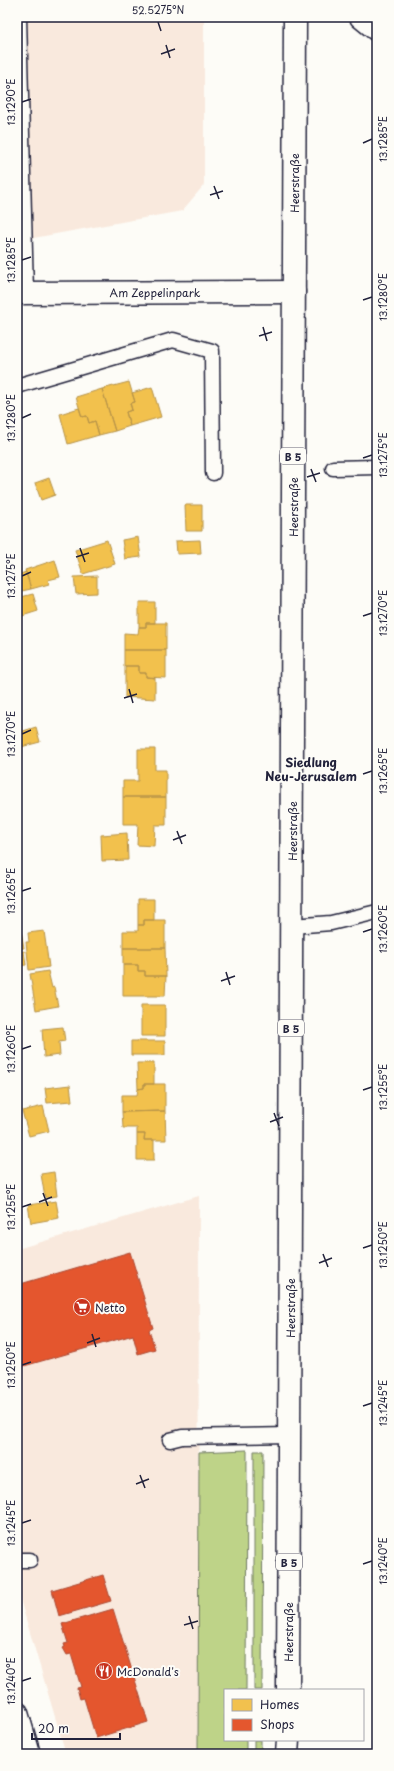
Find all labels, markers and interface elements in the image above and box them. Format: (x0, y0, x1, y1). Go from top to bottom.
text: 52.5275°N (132, 2, 184, 17)
text: 13.1290°E (3, 79, 18, 125)
text: 13.1285°E (375, 116, 390, 162)
street label: Heerstraße (286, 153, 303, 213)
text: 13.1285°E (3, 237, 18, 283)
text: 13.1280°E (375, 273, 390, 321)
street label: Am Zeppelinpark (110, 284, 201, 301)
text: 13.1280°E (3, 394, 18, 442)
text: 13.1275°E (375, 432, 390, 478)
road number: B 5 (280, 448, 306, 464)
street label: Heerstraße (285, 477, 302, 537)
text: 13.1275°E (3, 553, 18, 599)
text: 13.1270°E (375, 590, 390, 636)
text: 13.1270°E (3, 711, 18, 757)
text: 13.1265°E (375, 748, 390, 794)
district label: Siedlung Neu-Jerusalem (265, 753, 357, 785)
street label: Heerstraße (284, 801, 301, 861)
text: 13.1265°E (3, 868, 18, 914)
text: 13.1260°E (375, 905, 390, 953)
road number: B 5 (278, 1020, 304, 1036)
text: 13.1260°E (3, 1025, 18, 1073)
text: 13.1255°E (375, 1064, 390, 1110)
text: 13.1255°E (3, 1184, 18, 1230)
text: 13.1250°E (375, 1221, 390, 1269)
street label: Heerstraße (282, 1278, 299, 1338)
supermarket icon: Netto (72, 1297, 92, 1317)
place label: Netto (95, 1299, 125, 1316)
text: 13.1250°E (3, 1341, 18, 1389)
text: 13.1245°E (375, 1380, 390, 1426)
text: 13.1245°E (3, 1500, 18, 1546)
text: 13.1240°E (375, 1537, 390, 1585)
road number: B 5 (276, 1554, 302, 1570)
street label: Heerstraße (280, 1602, 297, 1662)
text: 13.1240°E (3, 1657, 18, 1705)
restaurant icon: McDonald's (94, 1661, 114, 1681)
place label: McDonald's (117, 1663, 179, 1680)
legend (224, 1689, 364, 1741)
text: Homes (260, 1695, 299, 1713)
scale bar (32, 1715, 120, 1741)
text: Shops (260, 1715, 295, 1733)
text: 20 m (38, 1719, 69, 1737)

